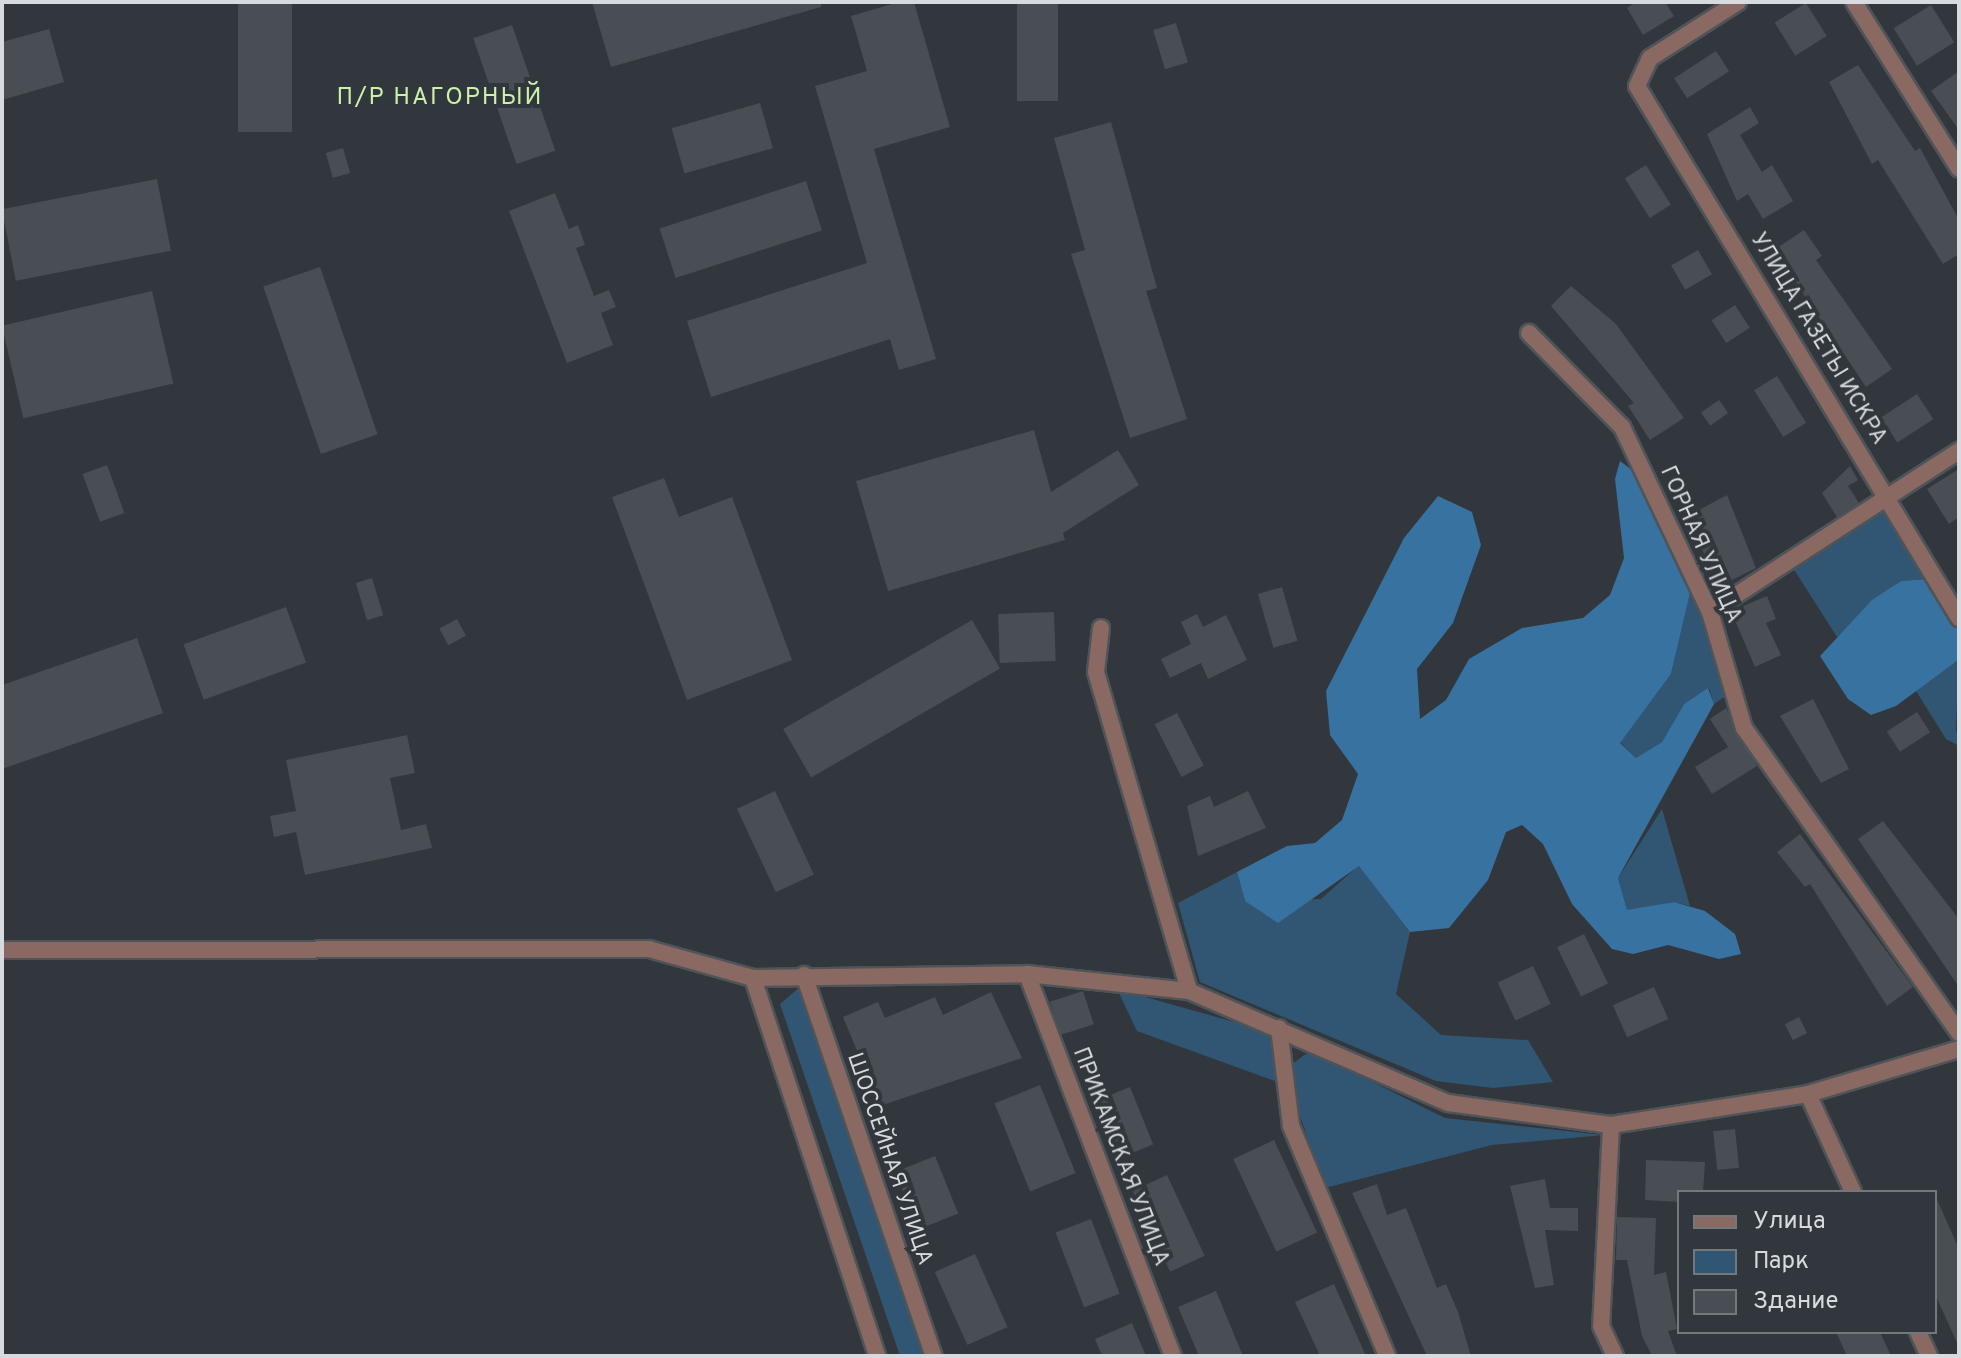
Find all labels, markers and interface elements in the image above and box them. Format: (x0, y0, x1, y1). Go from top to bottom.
district label: П/Р НАГОРНЫЙ (336, 85, 544, 113)
street label: УЛИЦА ГАЗЕТЫ ИСКРА (1744, 228, 1892, 450)
street label: ГОРНАЯ УЛИЦА (1654, 462, 1746, 628)
street label: ПРИКАМСКАЯ УЛИЦА (1066, 1044, 1174, 1270)
street label: ШОССЕЙНАЯ УЛИЦА (840, 1049, 938, 1269)
legend (1677, 1190, 1937, 1334)
text: Улица (1753, 1207, 1826, 1237)
text: Парк (1753, 1247, 1809, 1277)
text: Здание (1753, 1287, 1839, 1317)

